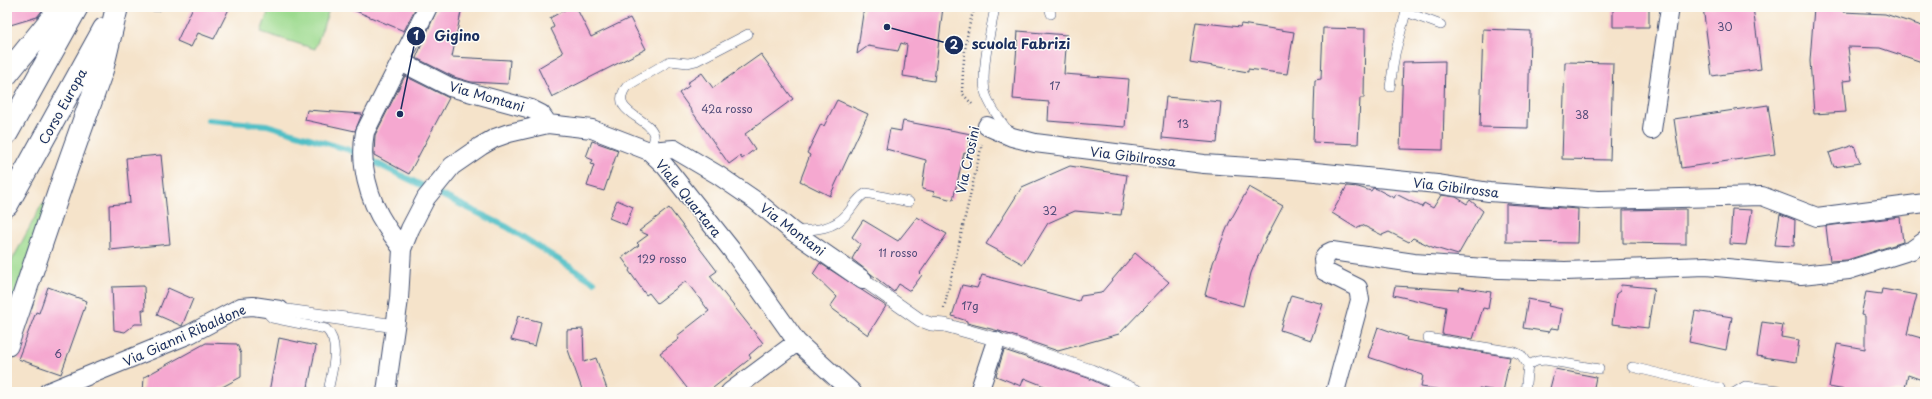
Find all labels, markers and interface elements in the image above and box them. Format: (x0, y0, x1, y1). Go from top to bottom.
house number: 30 (1717, 18, 1733, 35)
callout: Gigino (406, 23, 488, 49)
text: Gigino (434, 25, 480, 46)
text: 1 (413, 26, 419, 44)
callout: scuola Fabrizi (944, 32, 1078, 58)
text: scuola Fabrizi (972, 33, 1070, 54)
text: 2 (950, 35, 959, 53)
street label: Corso Europa (33, 64, 91, 147)
street label: Via Montani (447, 76, 527, 116)
house number: 17 (1050, 77, 1061, 94)
house number: 42a rosso (701, 100, 753, 117)
house number: 38 (1575, 106, 1589, 123)
house number: 13 (1177, 115, 1189, 132)
street label: Via Crosini (951, 124, 983, 196)
street label: Via Gibilrossa (1089, 141, 1178, 171)
street label: Viale Quartara (652, 155, 727, 242)
street label: Via Gibilrossa (1412, 172, 1501, 202)
street label: Via Montani (756, 198, 830, 260)
house number: 32 (1043, 202, 1058, 219)
house number: 11 rosso (878, 244, 918, 261)
house number: 129 rosso (637, 250, 687, 267)
house number: 17g (961, 297, 979, 314)
street label: Via Gianni Ribaldone (120, 299, 249, 371)
house number: 6 (54, 345, 62, 362)

